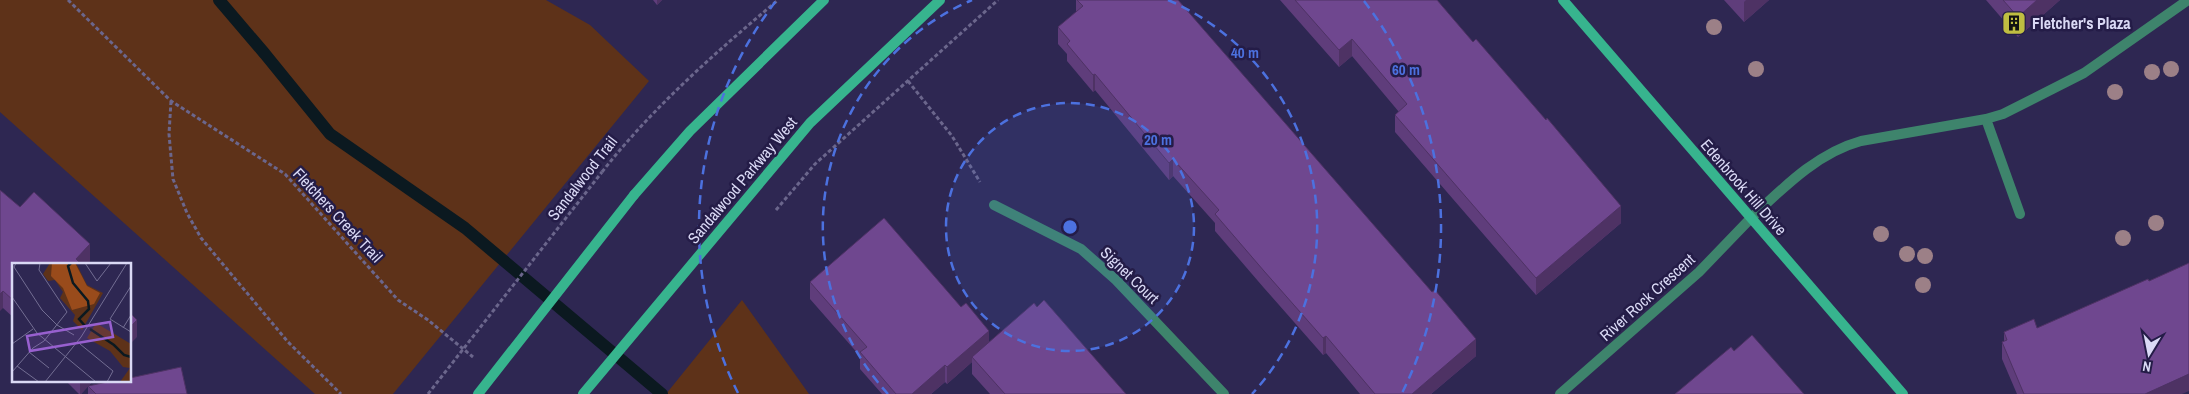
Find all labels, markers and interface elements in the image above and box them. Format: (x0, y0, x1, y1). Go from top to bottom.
building icon: Fletcher's Plaza (2001, 10, 2027, 36)
place label: Fletcher's Plaza (2032, 12, 2131, 34)
text: 40 m (1231, 42, 1259, 63)
text: 60 m (1392, 59, 1420, 80)
street label: Sandalwood Parkway West (682, 112, 802, 248)
text: 20 m (1144, 129, 1172, 150)
street label: Sandalwood Trail (542, 131, 622, 225)
street label: Edenbrook Hill Drive (1696, 134, 1792, 240)
street label: Fletchers Creek Trail (288, 163, 388, 267)
centre of rings (1061, 218, 1079, 236)
street label: Signet Court (1096, 241, 1164, 309)
street label: River Rock Crescent (1595, 248, 1700, 346)
inset map (12, 263, 131, 382)
north arrow (2124, 329, 2174, 379)
text: N (2141, 357, 2152, 376)

